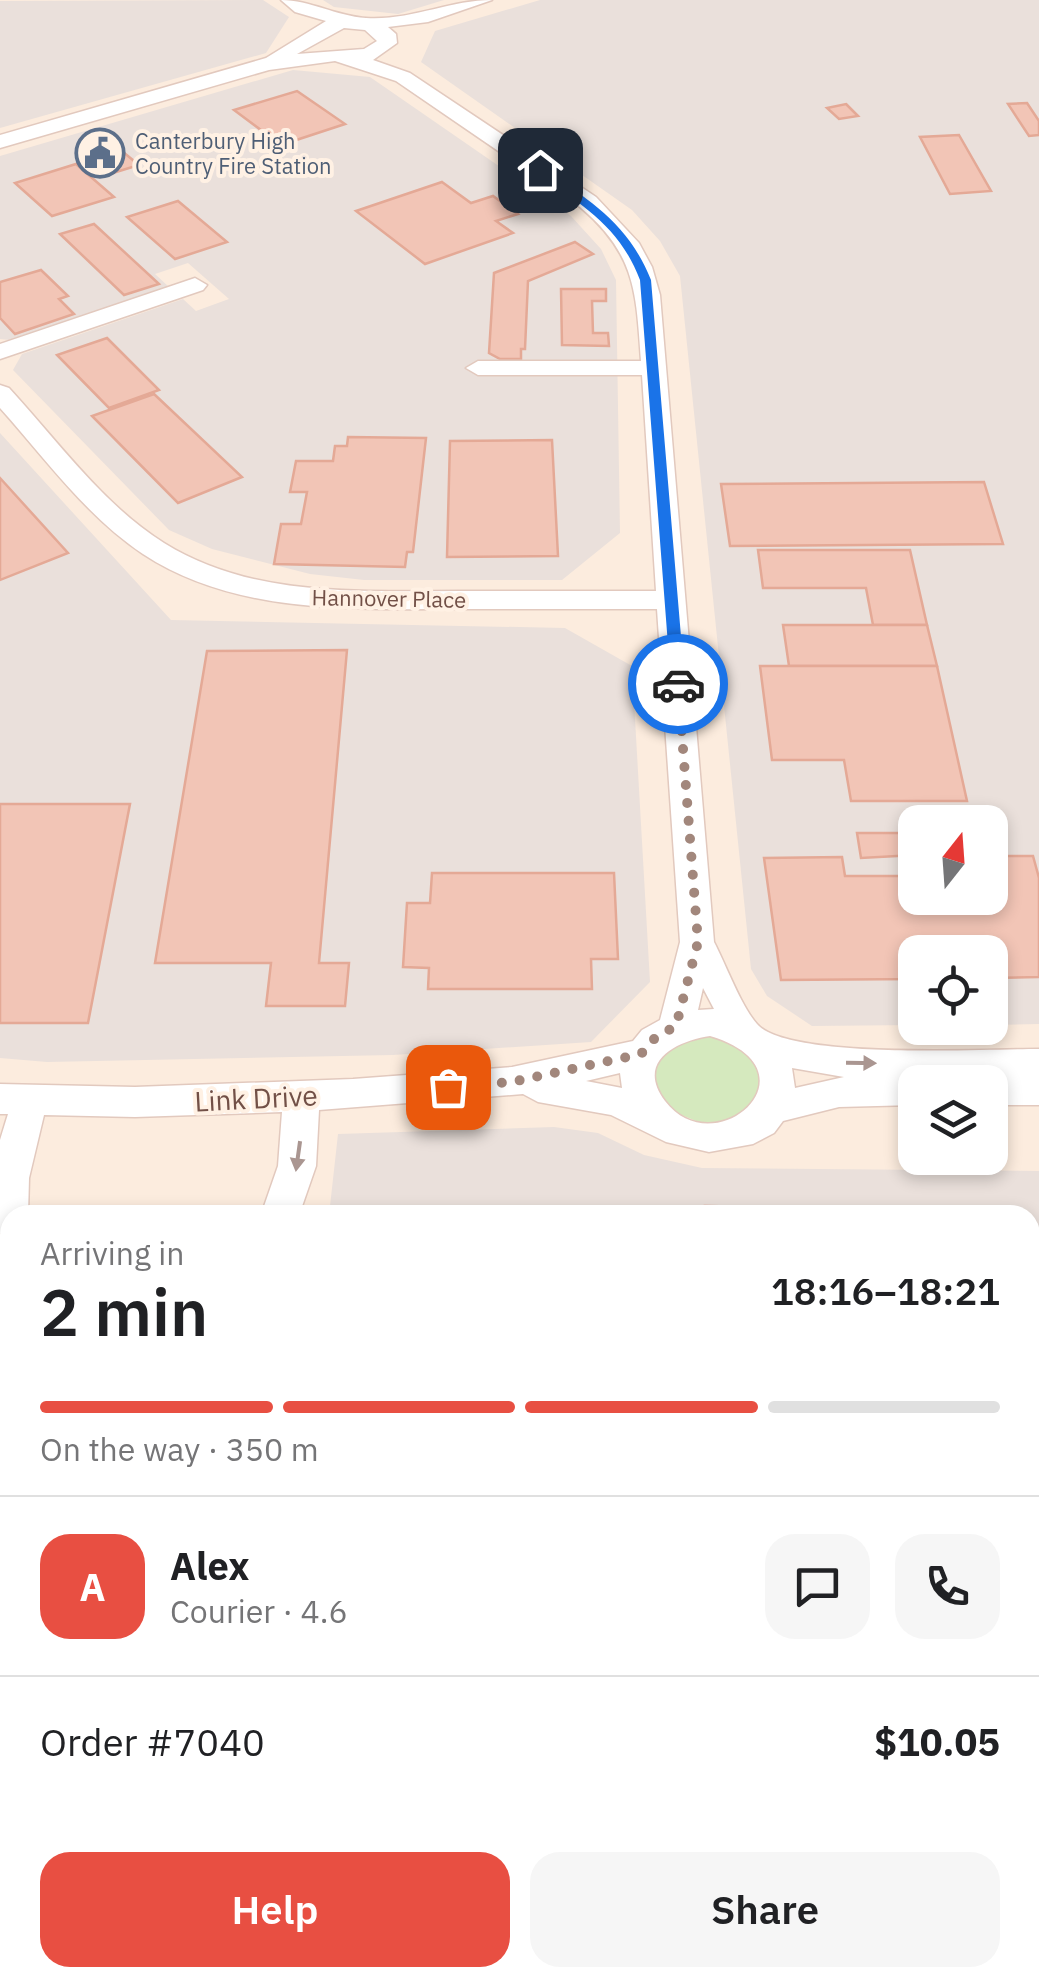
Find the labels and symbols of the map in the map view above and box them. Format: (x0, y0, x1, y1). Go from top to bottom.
place label: Canterbury High Country Fire Station (135, 126, 331, 180)
public building icon: Canterbury High Country Fire Station (74, 127, 126, 179)
pin (498, 128, 583, 213)
street label: Hannover Place (312, 582, 466, 614)
courier (628, 634, 728, 734)
north arrow (898, 805, 1008, 915)
pin (406, 1045, 491, 1130)
one-way arrow (846, 1056, 878, 1072)
street label: Link Drive (193, 1076, 319, 1120)
one-way arrow (290, 1141, 306, 1172)

